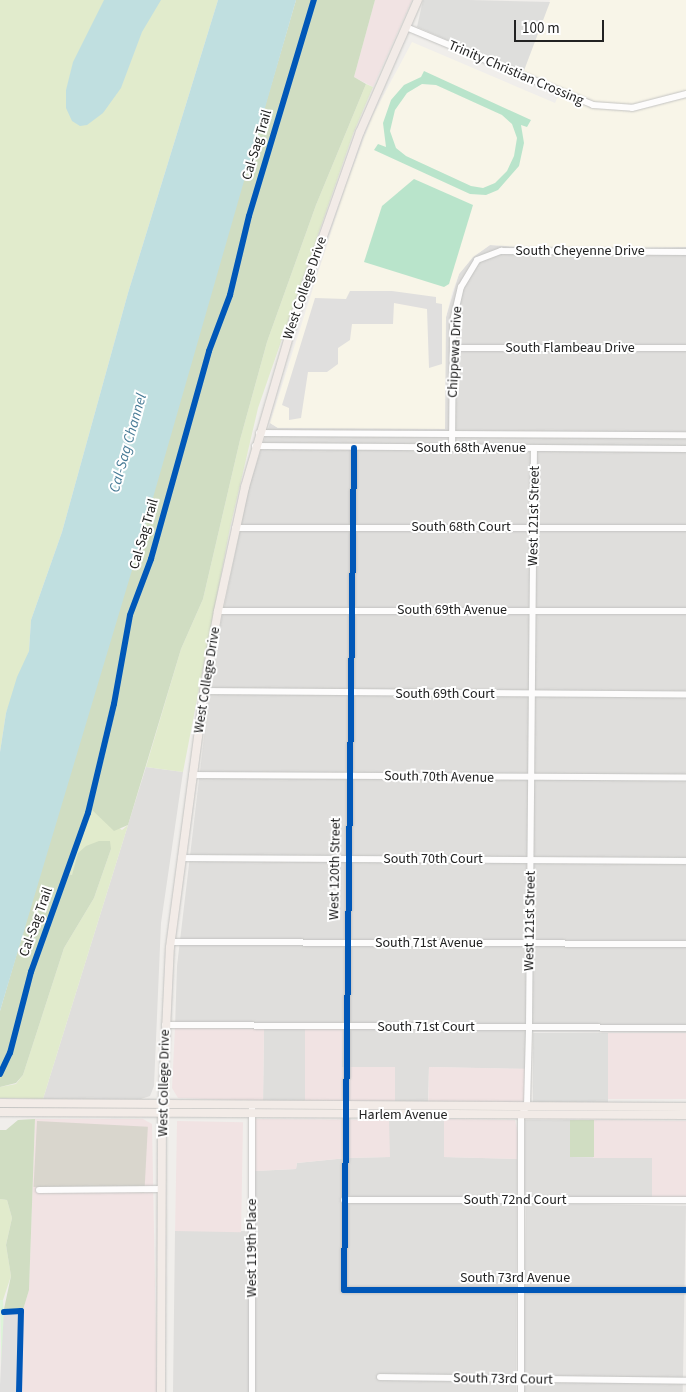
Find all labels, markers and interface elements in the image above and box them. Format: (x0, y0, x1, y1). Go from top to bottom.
scale bar (516, 10, 606, 42)
text: 100 m (522, 18, 560, 39)
street label: Trinity Christian Crossing (446, 37, 586, 109)
street label: Cal-Sag Trail (238, 108, 276, 182)
street label: West College Drive (280, 234, 330, 342)
street label: South Cheyenne Drive (515, 243, 645, 259)
street label: Chippewa Drive (444, 306, 466, 398)
street label: South Flambeau Drive (505, 340, 635, 356)
water label: Cal-Sag Channel (105, 392, 151, 494)
street label: South 68th Avenue (416, 440, 526, 456)
street label: West 121st Street (525, 466, 543, 566)
street label: Cal-Sag Trail (126, 497, 162, 571)
street label: South 68th Court (411, 519, 511, 535)
street label: South 69th Avenue (397, 602, 507, 618)
street label: West College Drive (190, 626, 224, 734)
street label: South 69th Court (395, 686, 495, 702)
street label: South 70th Avenue (384, 768, 494, 786)
street label: West 120th Street (326, 818, 344, 920)
street label: South 70th Court (383, 851, 483, 867)
street label: West 121st Street (521, 871, 539, 971)
street label: Cal-Sag Trail (16, 885, 56, 959)
street label: South 71st Avenue (375, 935, 483, 951)
street label: South 71st Court (377, 1019, 475, 1035)
street label: West College Drive (155, 1029, 173, 1137)
street label: Harlem Avenue (358, 1107, 448, 1123)
street label: South 72nd Court (464, 1192, 566, 1208)
street label: West 119th Place (244, 1199, 260, 1297)
street label: South 73rd Avenue (460, 1270, 570, 1286)
street label: South 73rd Court (453, 1370, 553, 1388)

